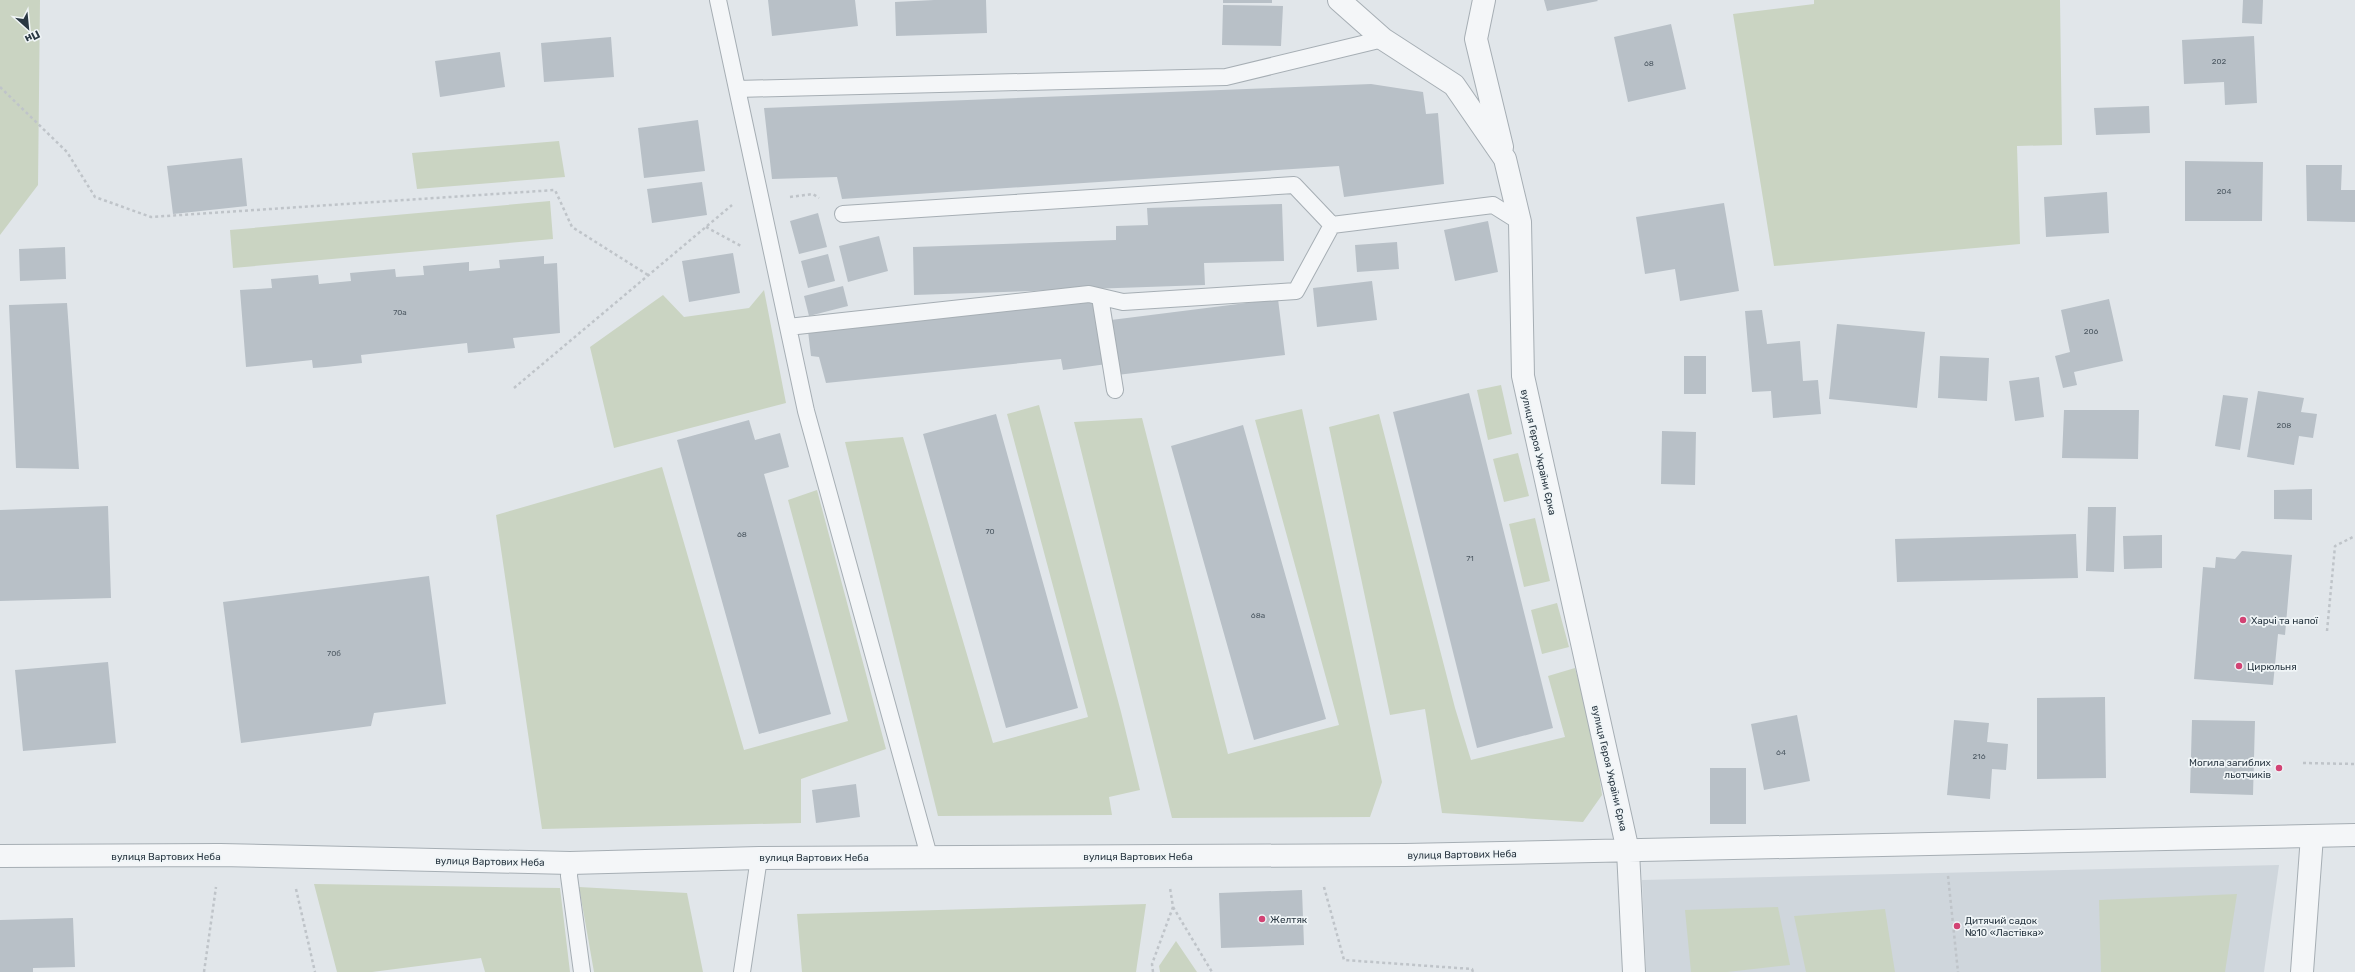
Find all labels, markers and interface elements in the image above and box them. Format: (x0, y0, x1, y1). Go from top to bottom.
north arrow (8, 8, 48, 48)
text: Пн (23, 27, 42, 46)
house number: 202 (2212, 57, 2227, 66)
house number: 68 (1644, 59, 1654, 68)
house number: 204 (2217, 187, 2231, 196)
house number: 70а (393, 308, 407, 317)
house number: 206 (2084, 327, 2098, 336)
street label: вулиця Героя України Єрка (1518, 388, 1558, 516)
house number: 208 (2277, 421, 2291, 430)
house number: 70 (985, 527, 995, 536)
house number: 68 (737, 530, 747, 539)
house number: 71 (1466, 554, 1474, 563)
house number: 68а (1251, 611, 1265, 620)
marker: Харчі та напої (2238, 615, 2248, 625)
place label: Харчі та напої (2251, 615, 2319, 627)
house number: 70б (327, 649, 341, 658)
marker: Цирюльня (2234, 661, 2244, 671)
place label: Цирюльня (2247, 661, 2297, 673)
street label: вулиця Героя України Єрка (1589, 704, 1629, 832)
house number: 64 (1776, 748, 1786, 757)
house number: 216 (1973, 752, 1986, 761)
place label: Могила загиблих льотчиків (2189, 757, 2272, 781)
marker: Могила загиблих льотчиків (2274, 763, 2284, 773)
street label: вулиця Вартових Неба (1407, 848, 1517, 862)
street label: вулиця Вартових Неба (111, 851, 221, 863)
street label: вулиця Вартових Неба (1083, 851, 1193, 863)
street label: вулиця Вартових Неба (759, 852, 869, 864)
street label: вулиця Вартових Неба (435, 855, 545, 869)
marker: Желтяк (1257, 914, 1267, 924)
place label: Желтяк (1270, 914, 1308, 926)
place label: Дитячий садок №10 «Ластівка» (1965, 915, 2044, 939)
marker: Дитячий садок №10 «Ластівка» (1952, 921, 1962, 931)

